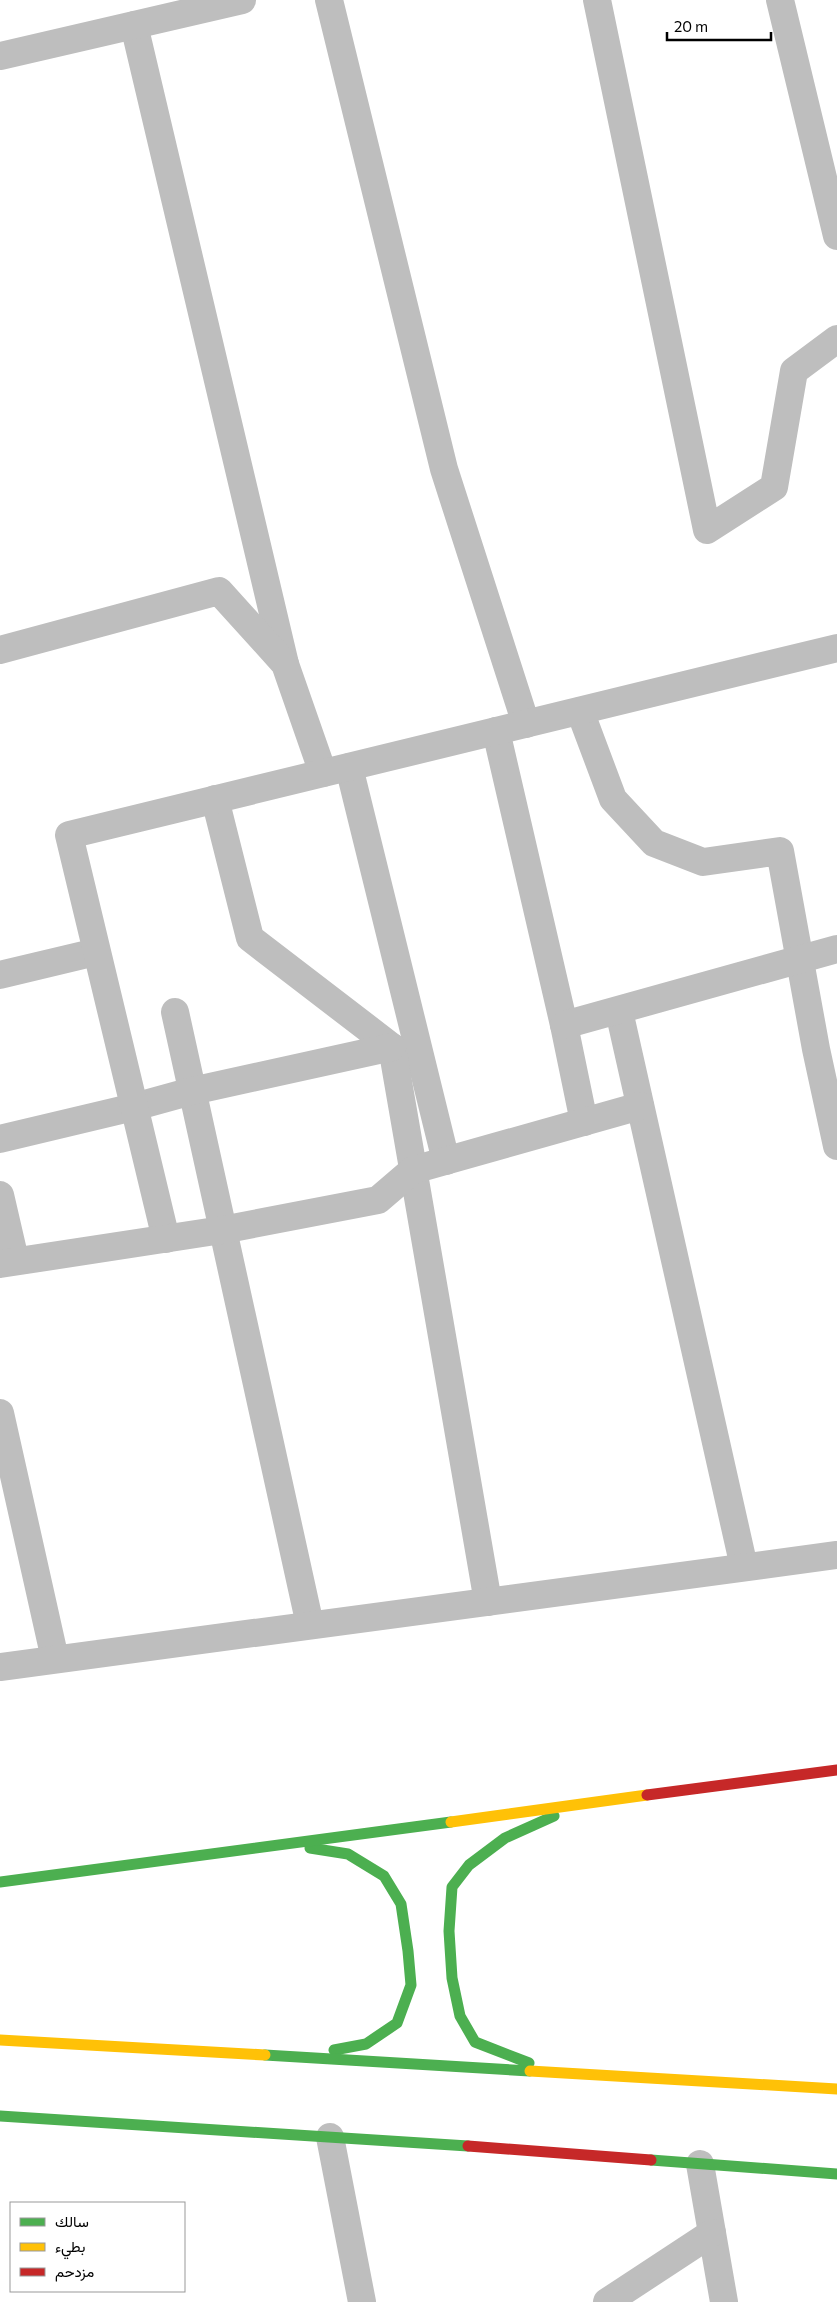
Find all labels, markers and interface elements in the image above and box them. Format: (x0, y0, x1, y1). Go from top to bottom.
scale bar (667, 10, 771, 42)
text: 20 m (674, 17, 708, 35)
legend (10, 2202, 185, 2292)
text: سالك (55, 2212, 89, 2230)
text: بطيء (55, 2237, 85, 2260)
text: مزدحم (55, 2262, 94, 2282)

